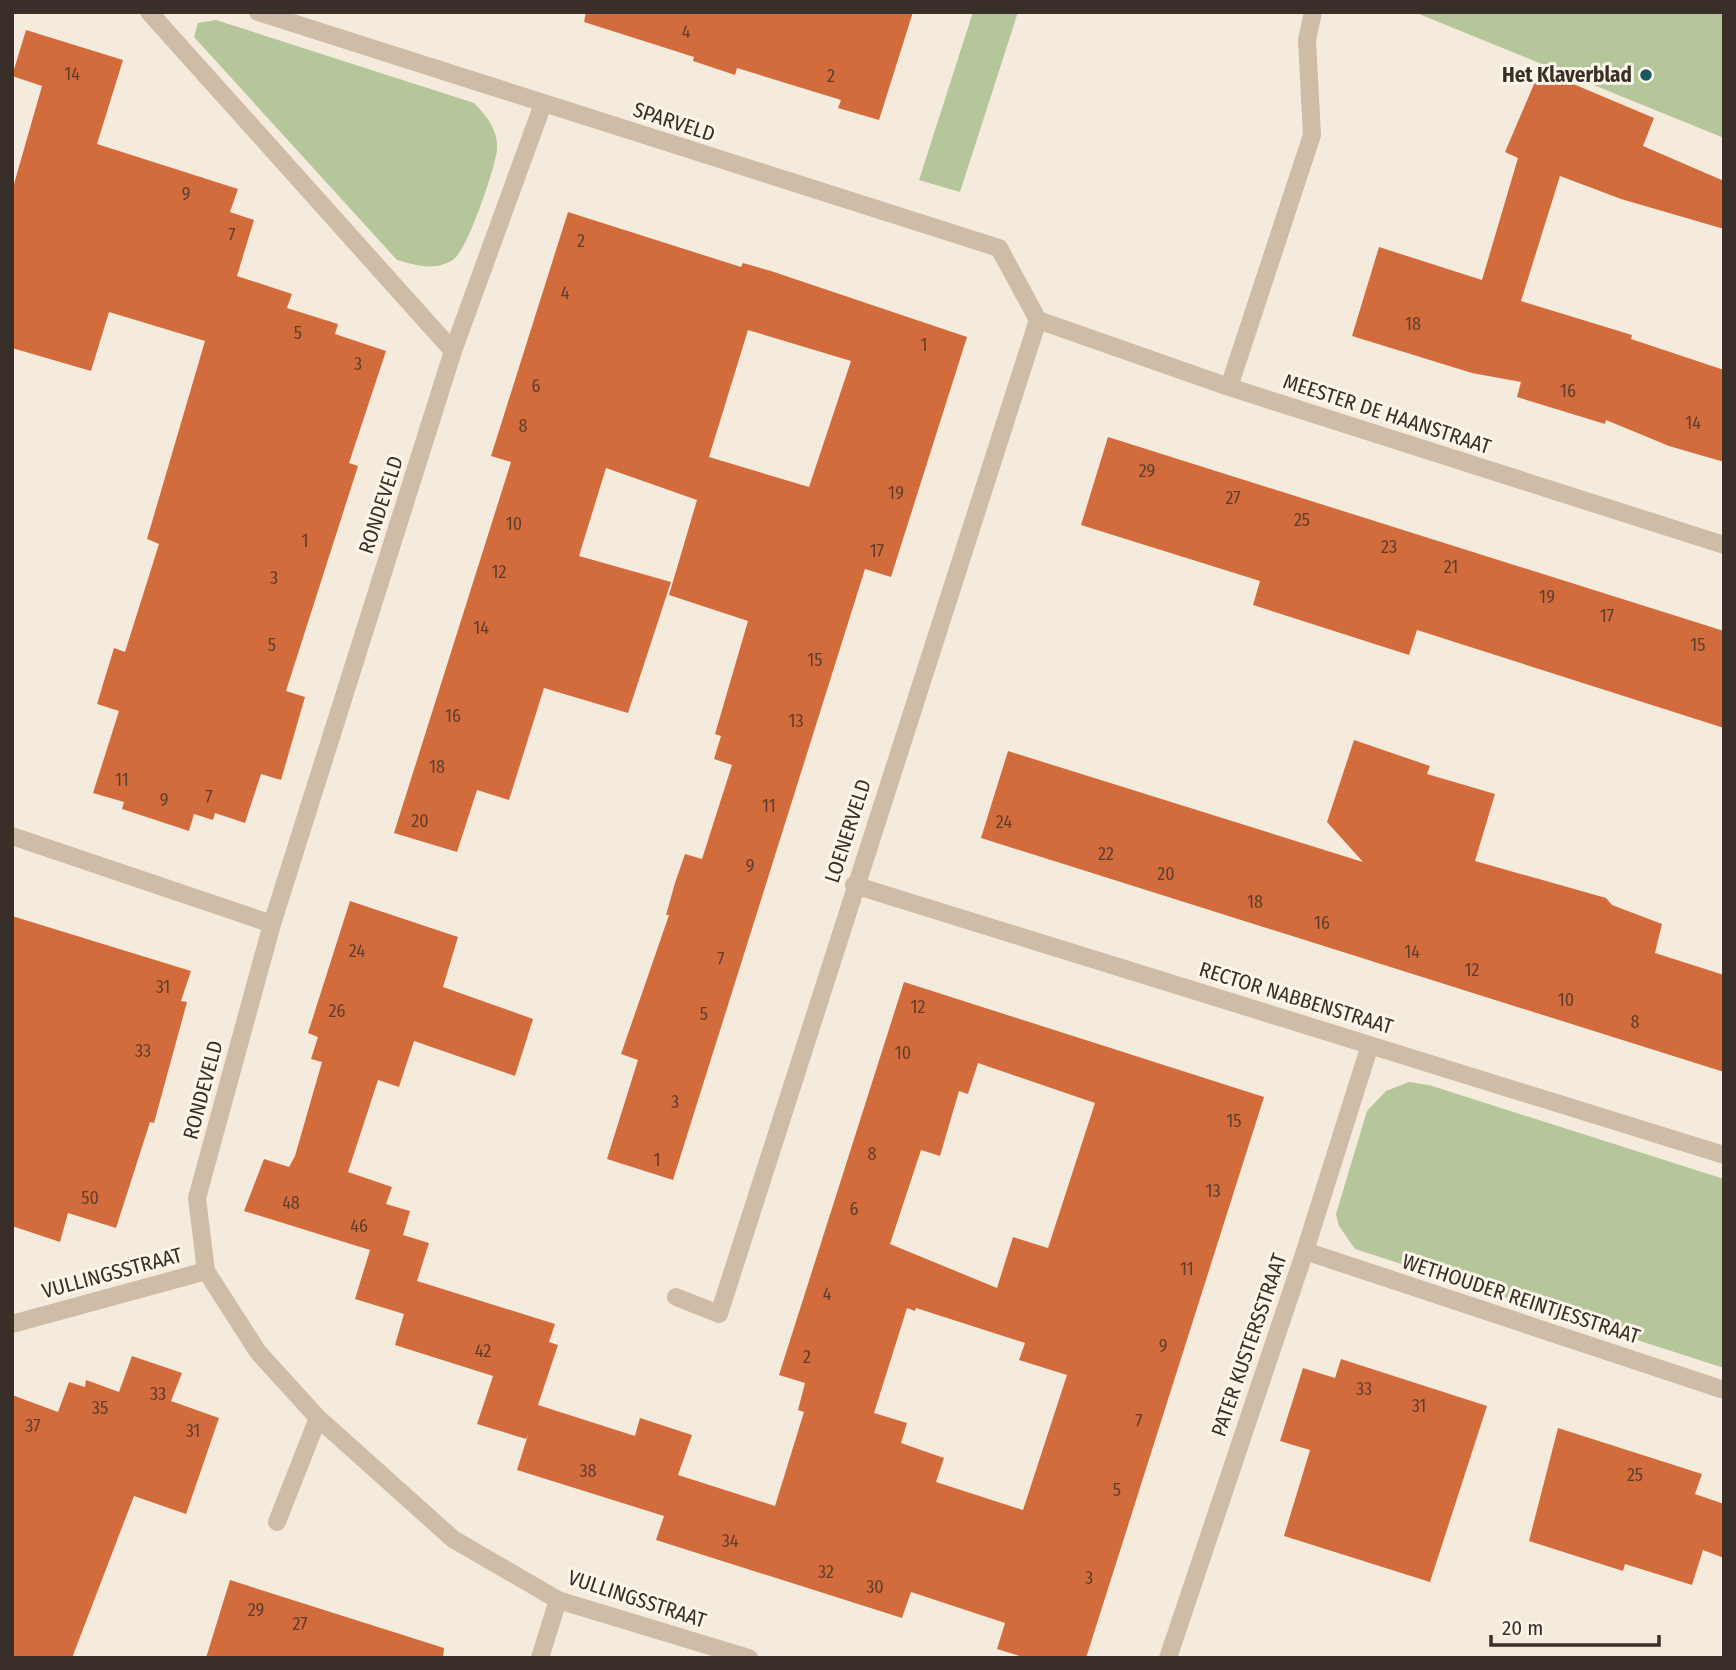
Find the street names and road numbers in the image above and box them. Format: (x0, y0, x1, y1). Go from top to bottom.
street label: SPARVELD (630, 97, 718, 147)
street label: MEESTER DE HAANSTRAAT (1280, 368, 1494, 460)
street label: RONDEVELD (353, 453, 409, 557)
street label: LOENERVELD (819, 776, 877, 886)
street label: RECTOR NABBENSTRAAT (1196, 956, 1396, 1040)
street label: RONDEVELD (177, 1038, 229, 1142)
street label: VULLINGSSTRAAT (39, 1242, 185, 1304)
street label: WETHOUDER REINTJESSTRAAT (1399, 1248, 1643, 1350)
street label: PATER KUSTERSSTRAAT (1205, 1250, 1293, 1440)
street label: VULLINGSSTRAAT (565, 1564, 710, 1634)

